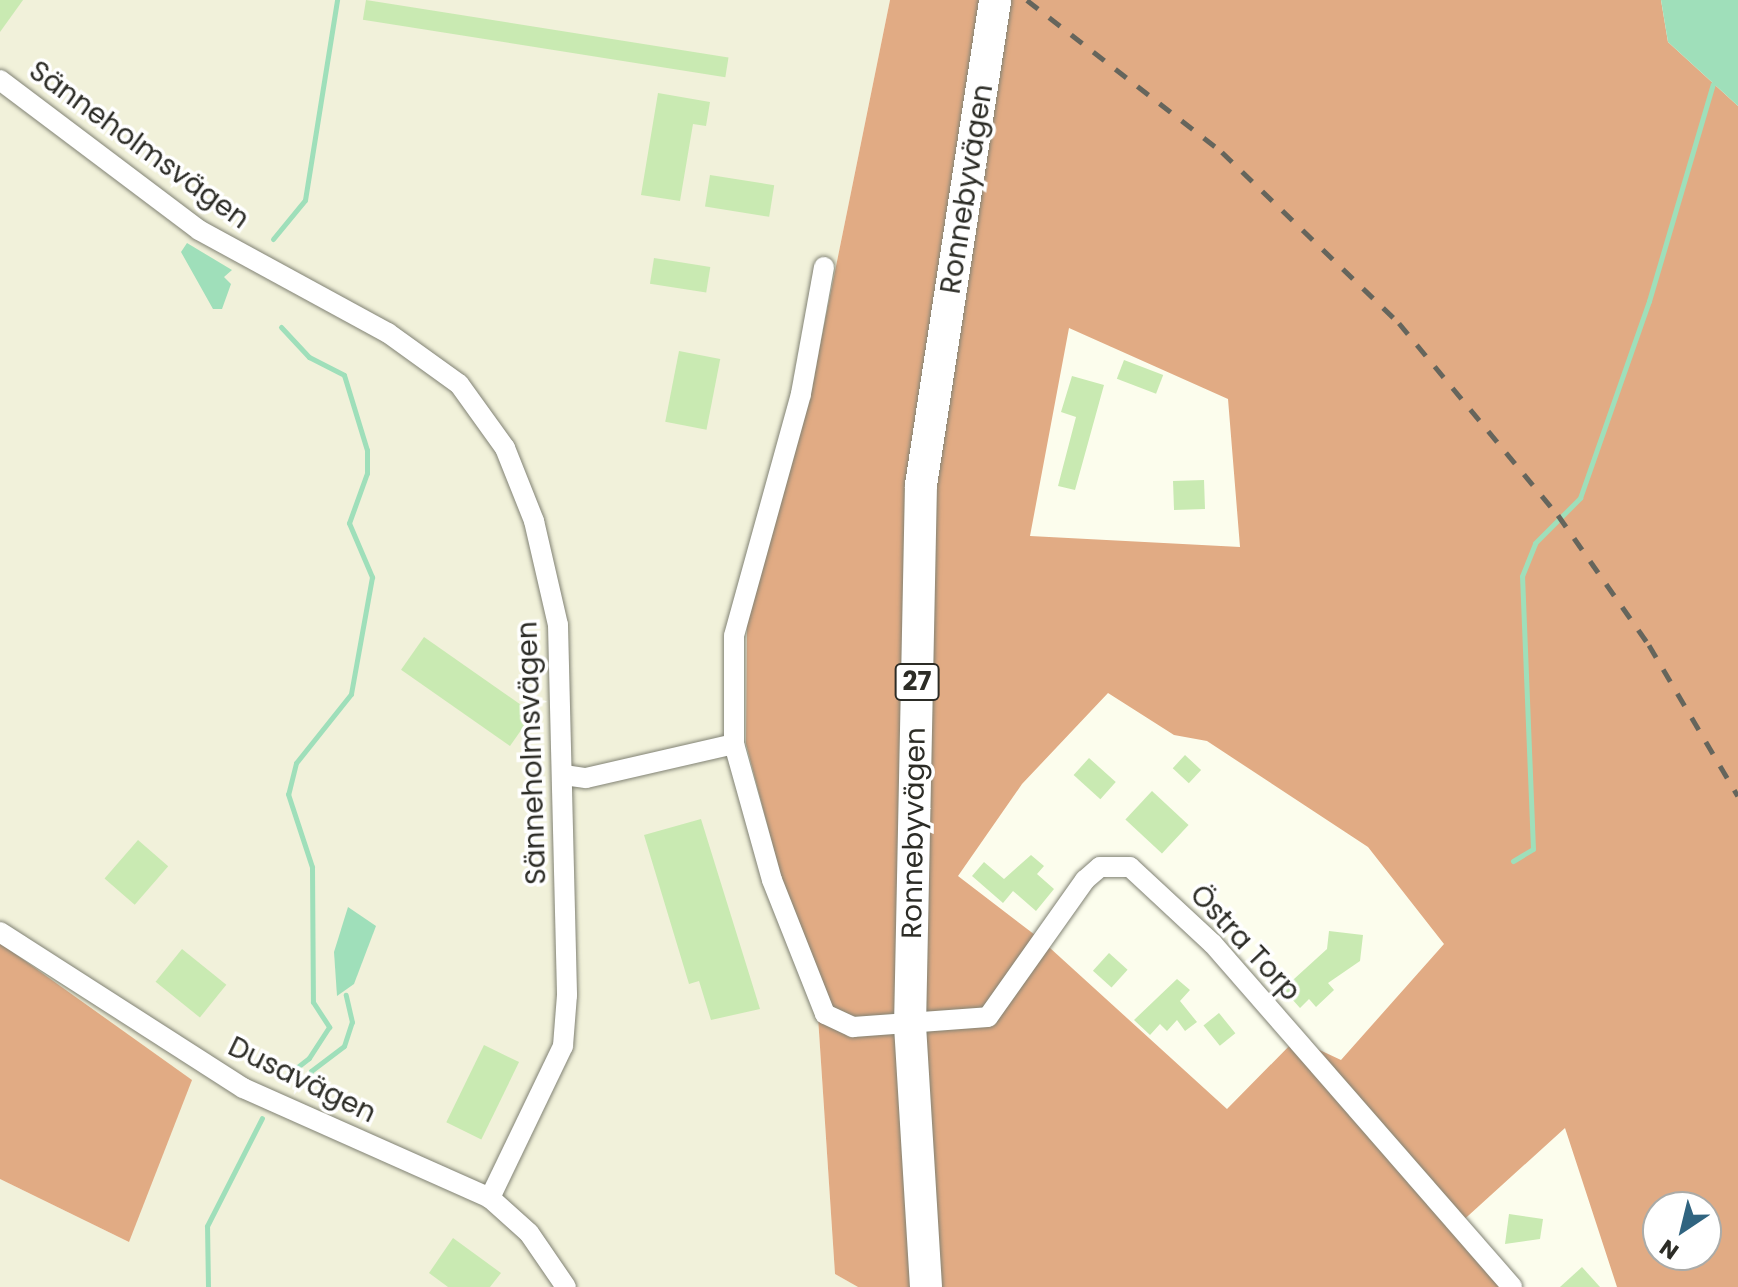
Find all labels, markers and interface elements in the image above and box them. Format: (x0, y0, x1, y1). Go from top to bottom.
street label: Sänneholmsvägen (23, 54, 255, 236)
street label: Ronnebyvägen (934, 82, 1000, 296)
street label: Sänneholmsvägen (511, 621, 553, 885)
road number: 27 (893, 660, 941, 704)
street label: Ronnebyvägen (895, 727, 933, 939)
street label: Östra Torp (1183, 878, 1307, 1008)
street label: Dusavägen (223, 1030, 381, 1130)
north arrow (1642, 1191, 1722, 1271)
text: N (1653, 1232, 1685, 1267)

